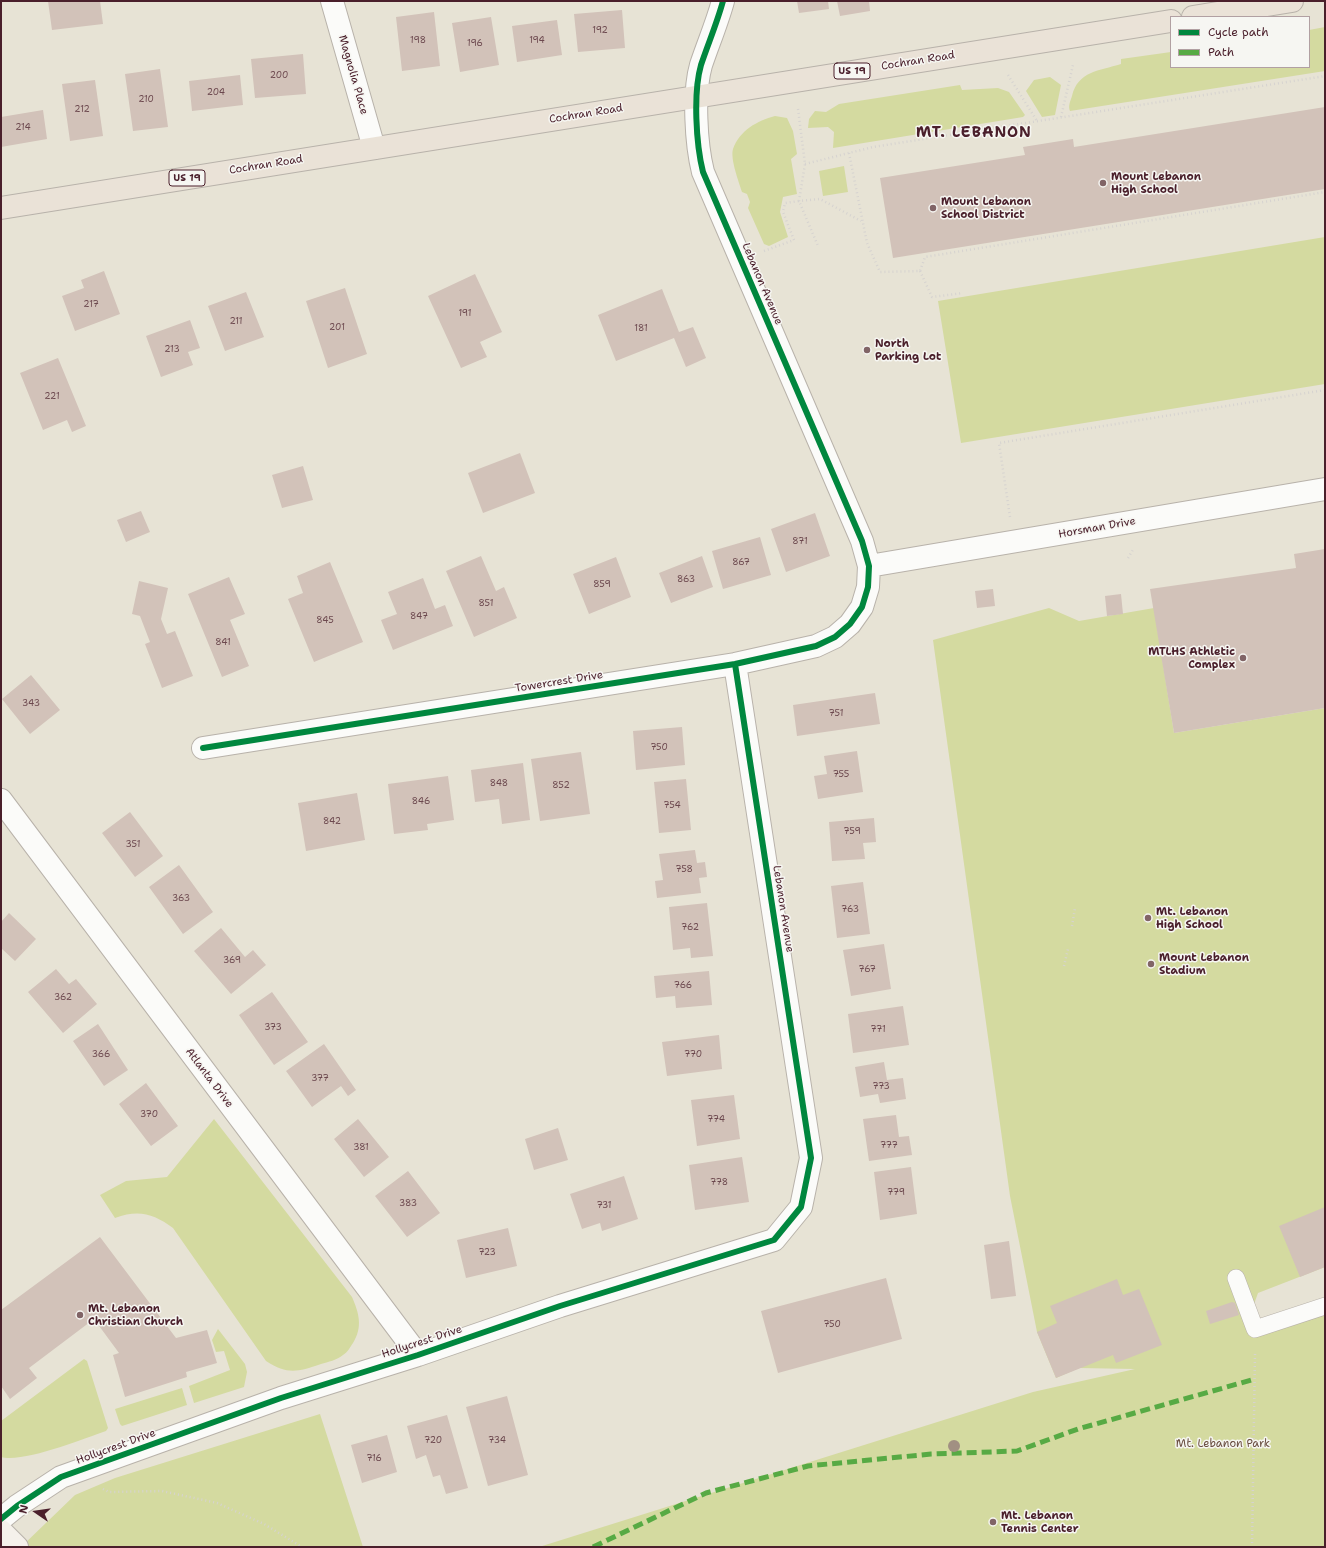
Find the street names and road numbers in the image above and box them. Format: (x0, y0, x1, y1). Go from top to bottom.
street label: Magnolia Place (335, 34, 371, 116)
street label: Cochran Road (880, 49, 956, 73)
road number: US 19 (834, 63, 870, 79)
street label: Cochran Road (548, 102, 624, 126)
street label: Cochran Road (228, 153, 304, 177)
road number: US 19 (169, 170, 205, 186)
street label: Lebanon Avenue (739, 241, 785, 327)
street label: Horsman Drive (1057, 515, 1137, 541)
street label: Towercrest Drive (514, 669, 604, 695)
street label: Lebanon Avenue (770, 865, 796, 953)
street label: Atlanta Drive (182, 1045, 236, 1111)
street label: Hollycrest Drive (380, 1323, 464, 1361)
street label: Hollycrest Drive (74, 1426, 158, 1468)

